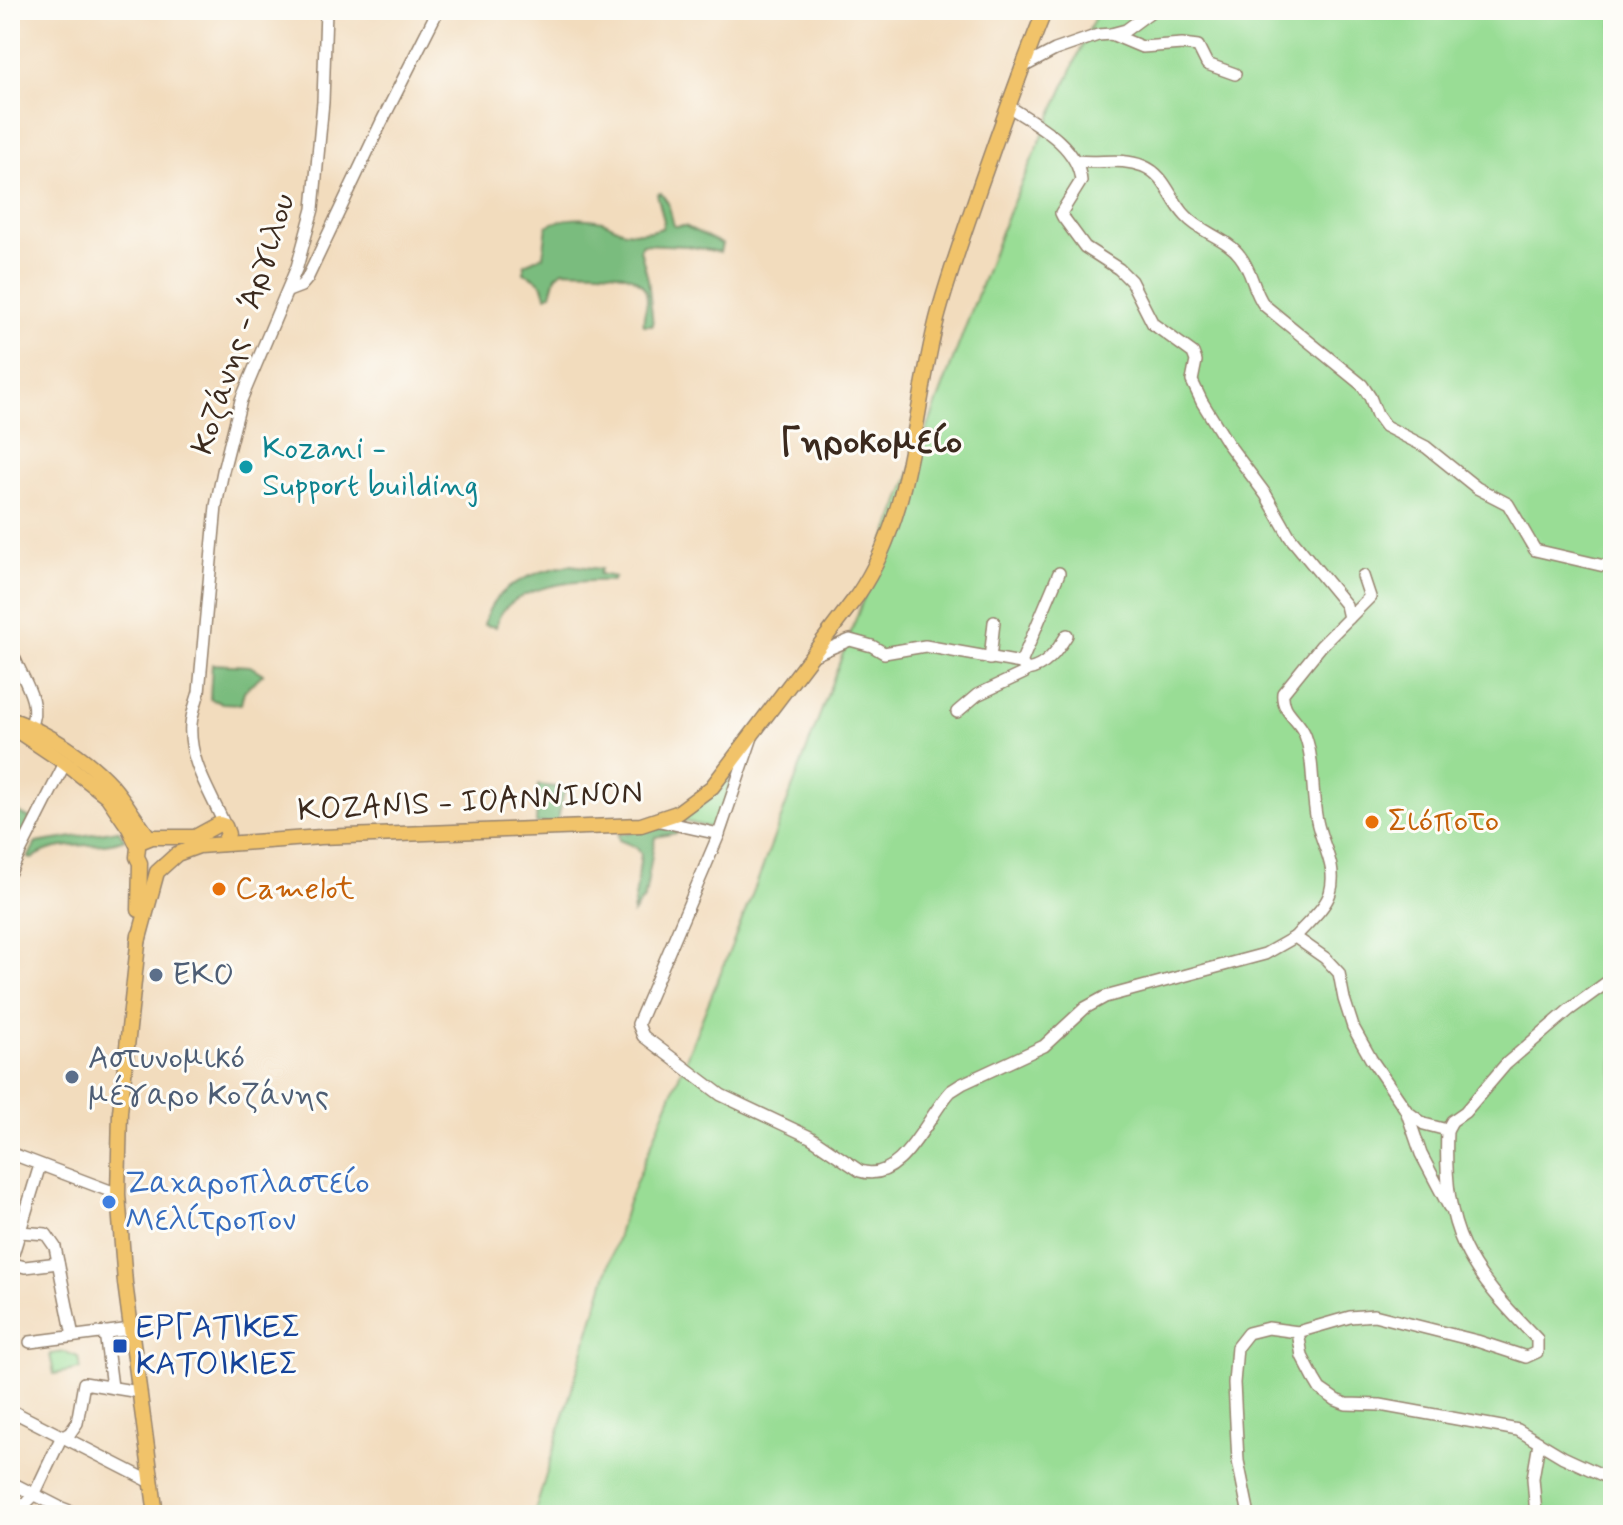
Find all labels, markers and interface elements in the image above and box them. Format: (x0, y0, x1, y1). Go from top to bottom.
street label: Κοζάνης - Άργιλου (182, 188, 306, 460)
district label: Γηροκομείο (780, 420, 962, 467)
place label: Kozani - Support building (262, 428, 478, 507)
marker: Kozani - Support building (237, 458, 255, 476)
street label: KOZANIS - IOANNINON (296, 772, 644, 832)
place label: Σιόποτο (1388, 801, 1499, 843)
marker: Σιόποτο (1363, 813, 1381, 831)
place label: Camelot (235, 868, 355, 910)
marker: Camelot (210, 880, 228, 898)
place label: EKO (172, 954, 234, 996)
marker: EKO (147, 966, 165, 984)
place label: Αστυνομικό μέγαρο Κοζάνης (88, 1038, 329, 1117)
marker: Αστυνομικό μέγαρο Κοζάνης (63, 1068, 81, 1086)
place label: Ζαχαροπλαστείο Μελίτροπον (125, 1163, 370, 1242)
marker: Ζαχαροπλαστείο Μελίτροπον (100, 1193, 118, 1211)
place label: ΕΡΓΑΤΙΚΕΣ ΚΑΤΟΙΚΙΕΣ (136, 1307, 301, 1386)
marker: ΕΡΓΑΤΙΚΕΣ ΚΑΤΟΙΚΙΕΣ (111, 1337, 129, 1355)

